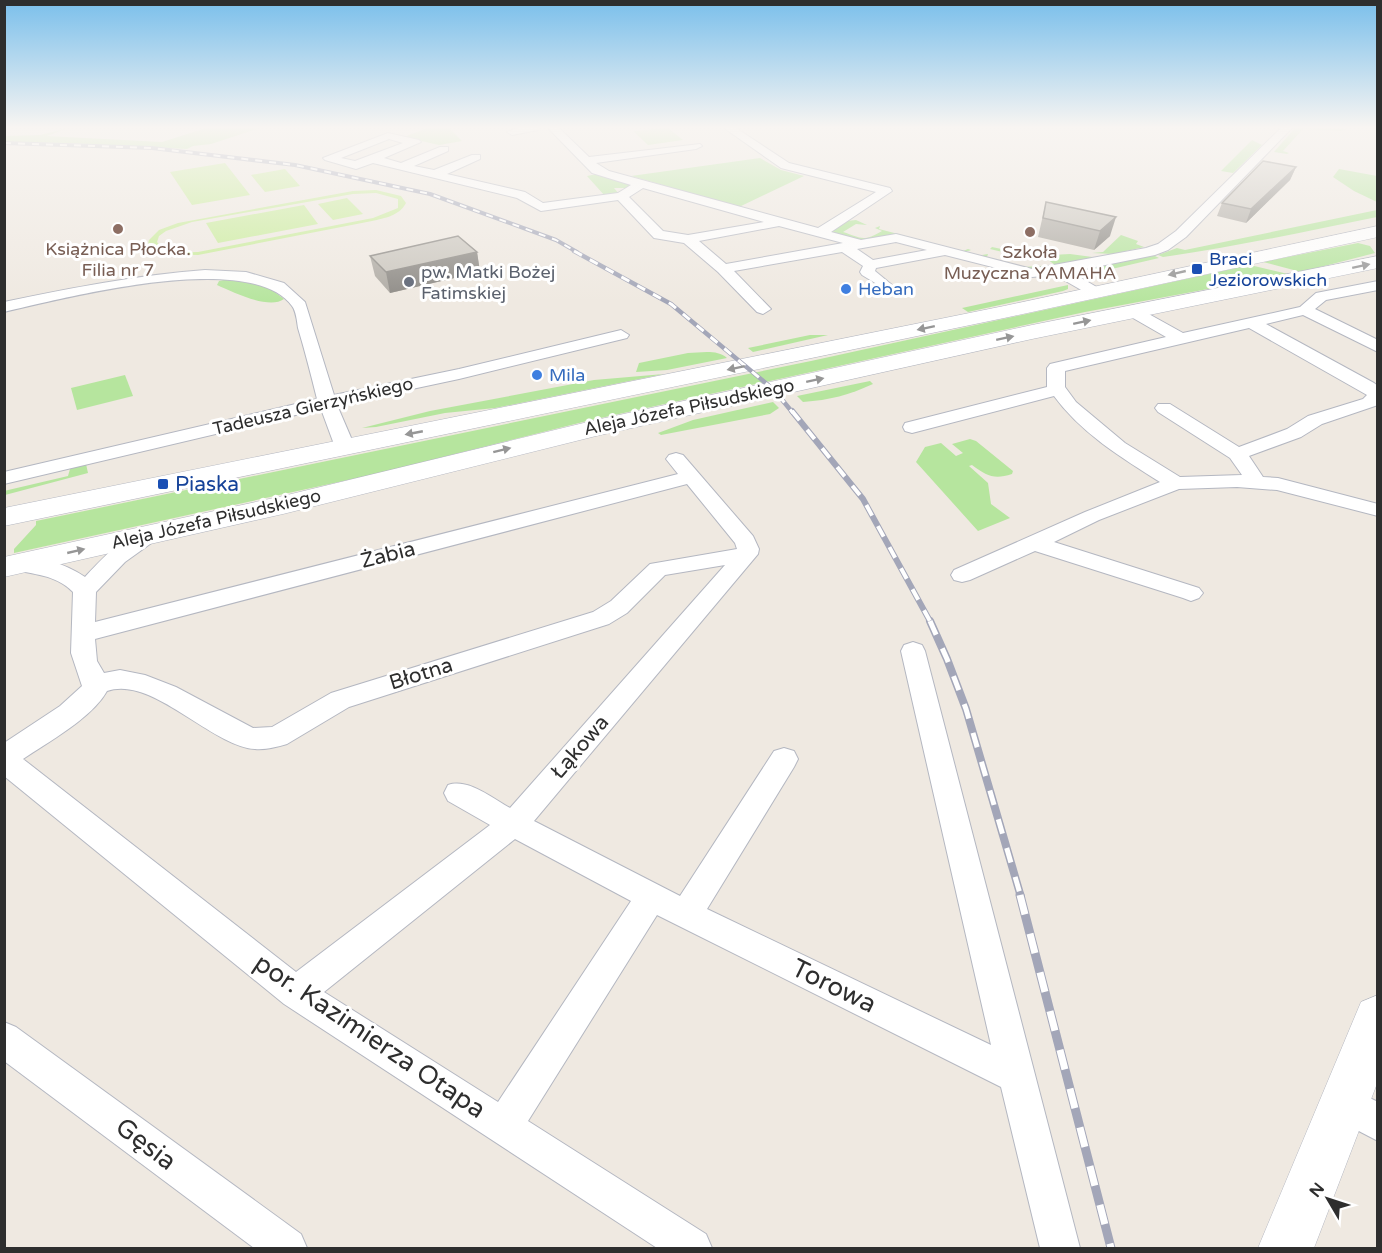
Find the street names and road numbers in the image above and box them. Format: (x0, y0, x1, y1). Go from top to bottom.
street label: Tadeusza Gierzyńskiego (211, 372, 415, 440)
street label: Aleja Józefa Piłsudskiego (582, 374, 796, 440)
street label: Aleja Józefa Piłsudskiego (109, 484, 323, 554)
street label: Żabia (358, 536, 418, 574)
street label: Błotna (386, 653, 456, 695)
street label: Łąkowa (546, 710, 614, 784)
street label: por. Kazimierza Otapa (248, 947, 492, 1125)
street label: Torowa (787, 952, 881, 1020)
street label: Gęsia (110, 1111, 182, 1177)

